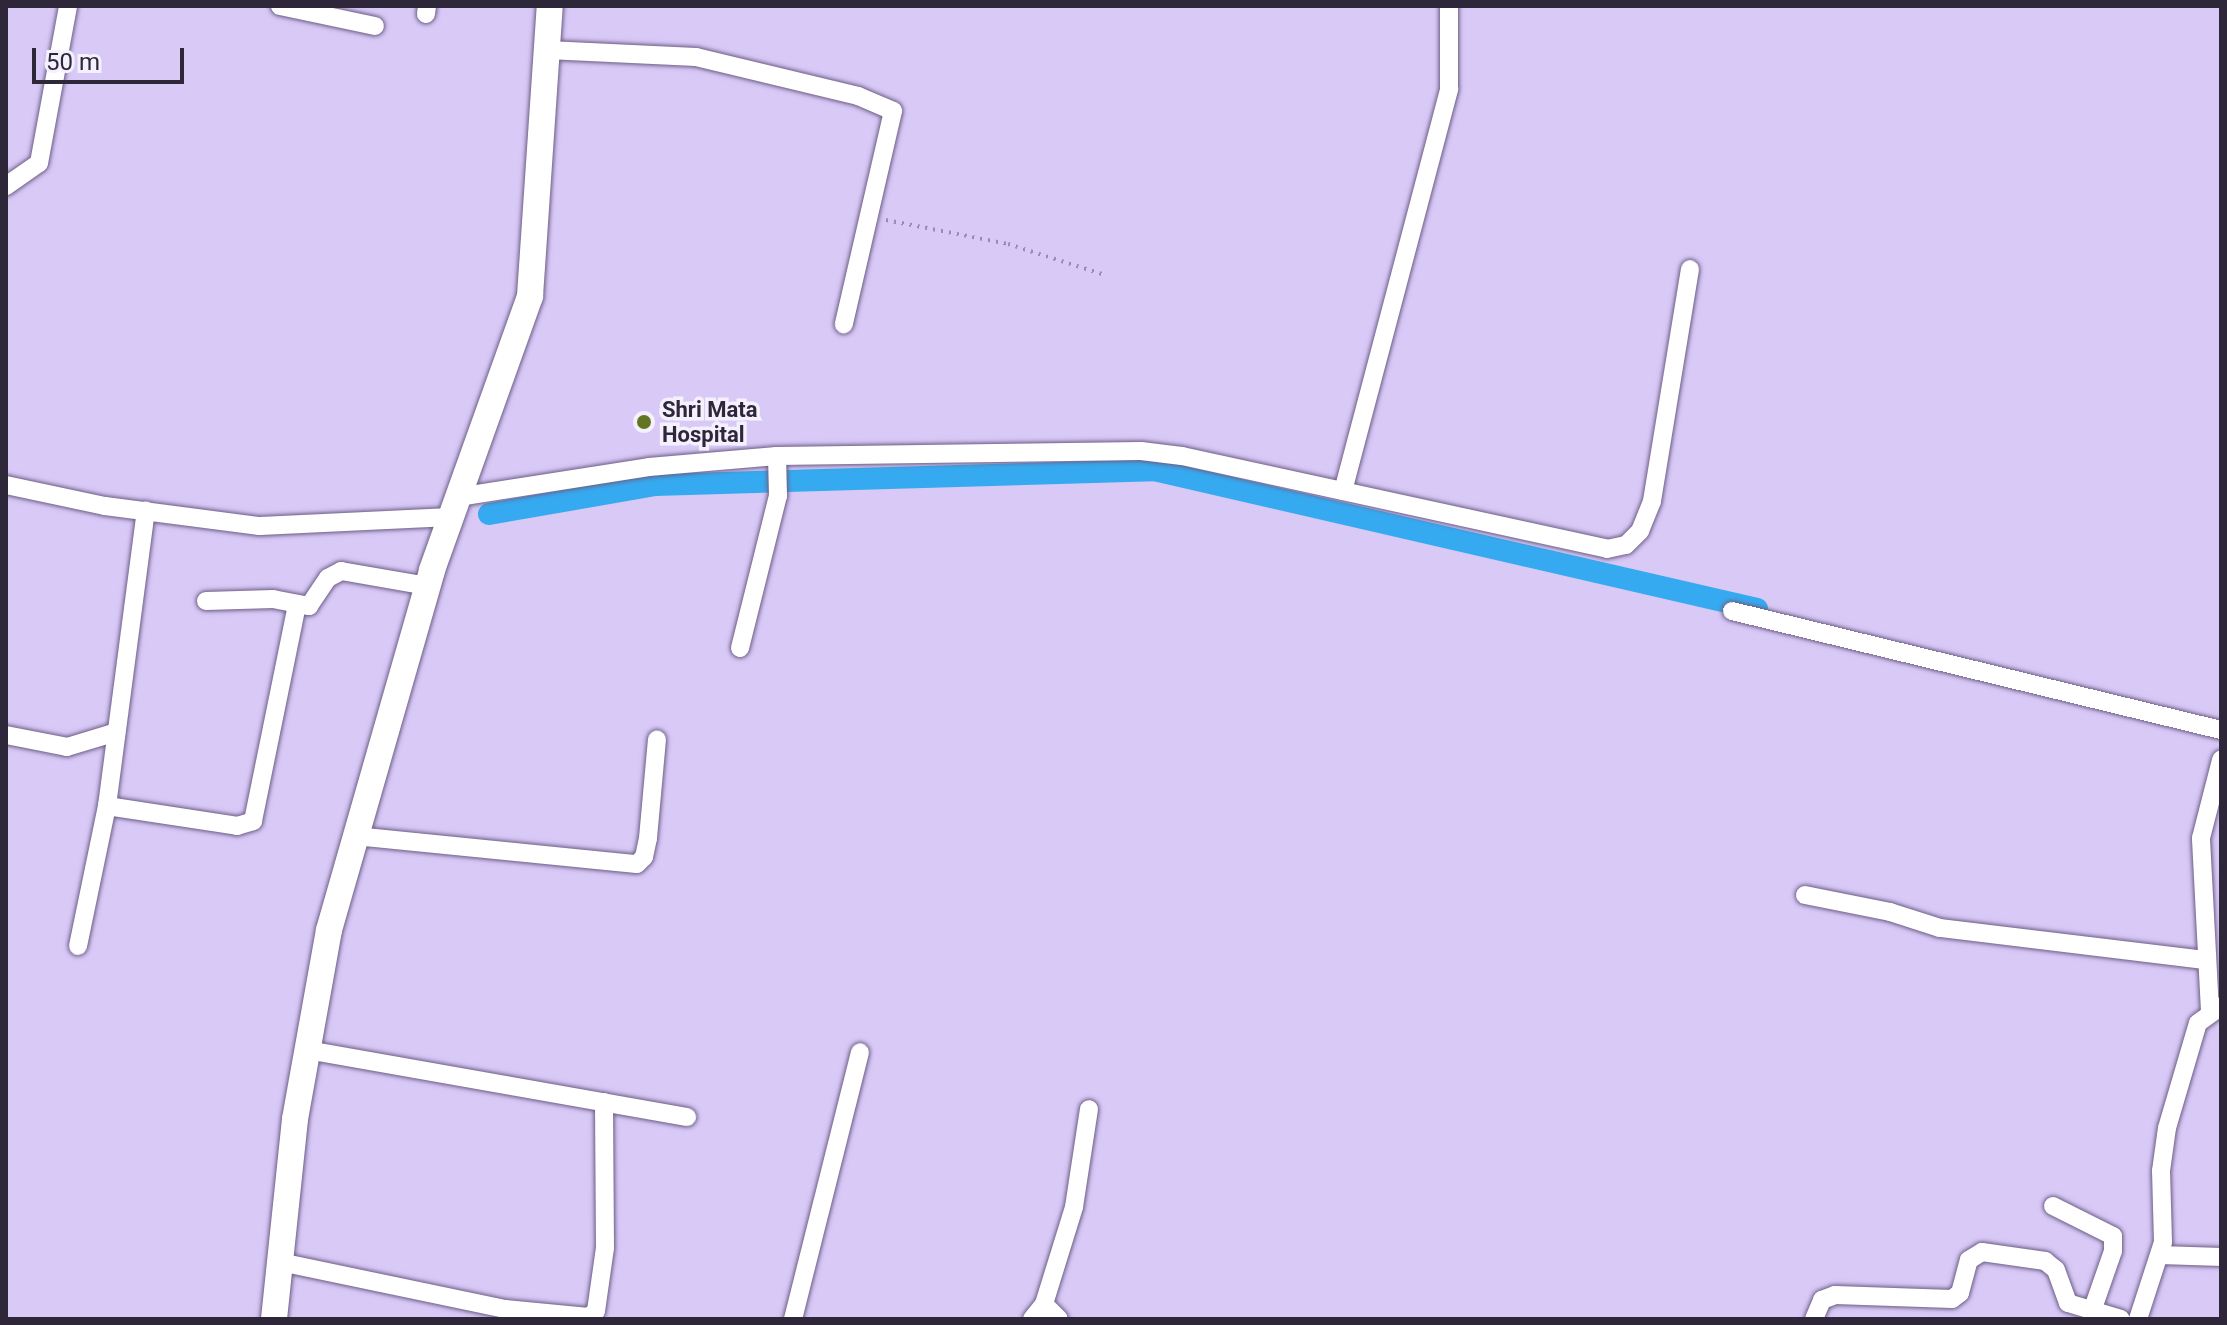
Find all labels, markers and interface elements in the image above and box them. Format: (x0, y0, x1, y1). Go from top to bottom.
scale bar (36, 32, 188, 82)
text: 50 m (46, 48, 100, 76)
place label: Shri Mata Hospital (662, 396, 757, 448)
marker: Shri Mata Hospital (633, 411, 655, 433)

